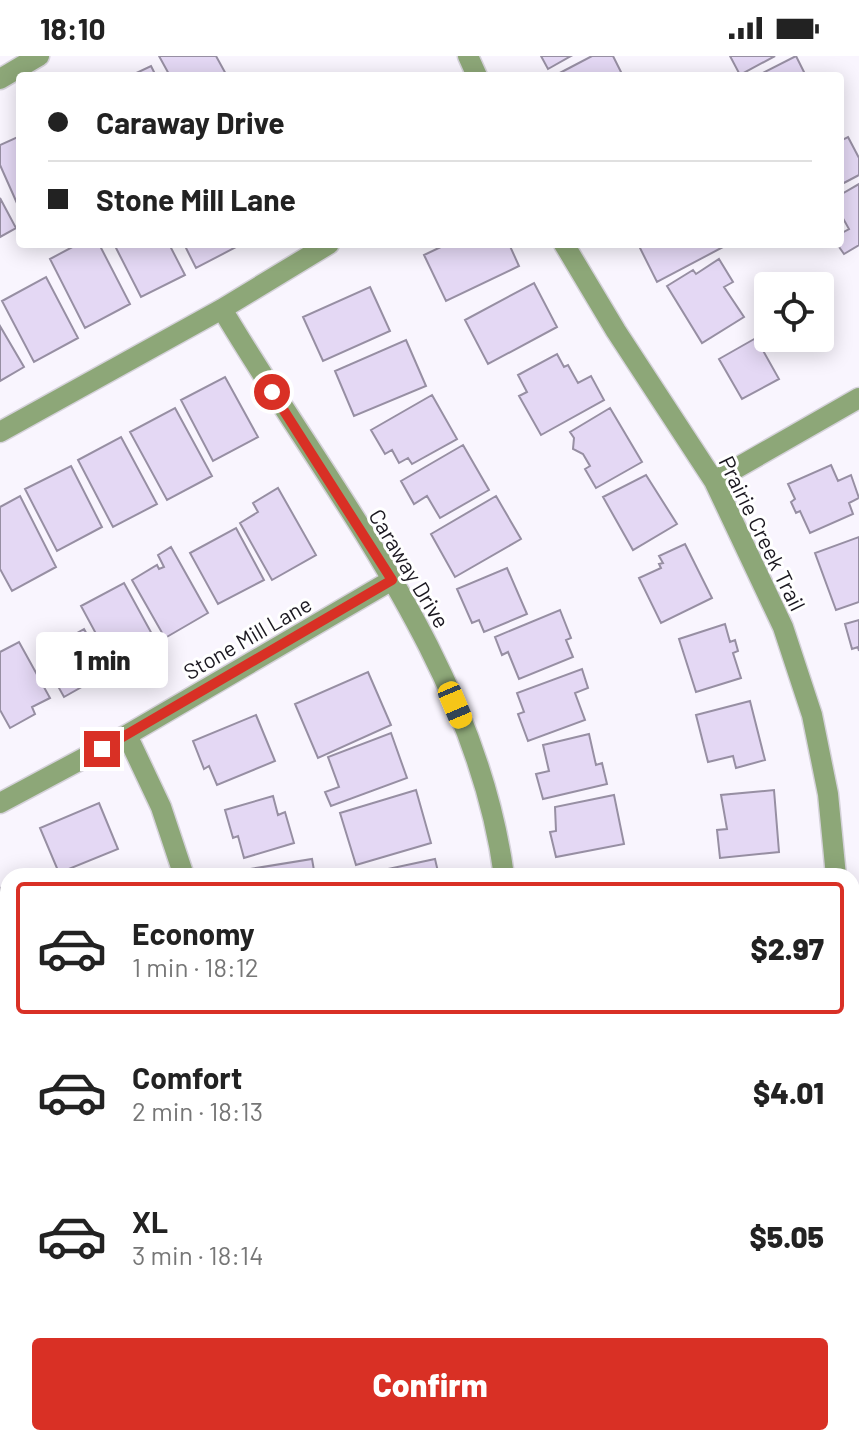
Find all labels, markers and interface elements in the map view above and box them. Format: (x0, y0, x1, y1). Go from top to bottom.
text: 18:10 (40, 10, 106, 46)
text: Caraway Drive (96, 104, 285, 140)
text: Stone Mill Lane (96, 181, 296, 217)
map controls (754, 272, 834, 352)
button: locate (754, 272, 834, 352)
route start (254, 374, 290, 410)
street label: Prairie Creek Trail (714, 451, 812, 615)
street label: Caraway Drive (364, 504, 456, 632)
street label: Stone Mill Lane (178, 590, 316, 684)
callout: 1 min (36, 633, 168, 689)
text: 1 min (73, 644, 131, 675)
car (435, 678, 475, 732)
route end (84, 731, 120, 767)
icon: car (36, 912, 108, 984)
text: Economy (132, 915, 255, 951)
text: $2.97 (751, 930, 824, 966)
text: 1 min · 18:12 (132, 951, 259, 982)
icon: car (36, 1056, 108, 1128)
text: Comfort (132, 1059, 242, 1095)
text: $4.01 (753, 1074, 824, 1110)
text: 2 min · 18:13 (132, 1095, 263, 1126)
icon: car (36, 1200, 108, 1272)
text: XL (132, 1203, 168, 1239)
text: $5.05 (749, 1218, 824, 1254)
text: 3 min · 18:14 (132, 1239, 263, 1270)
button: Confirm (32, 1338, 828, 1430)

